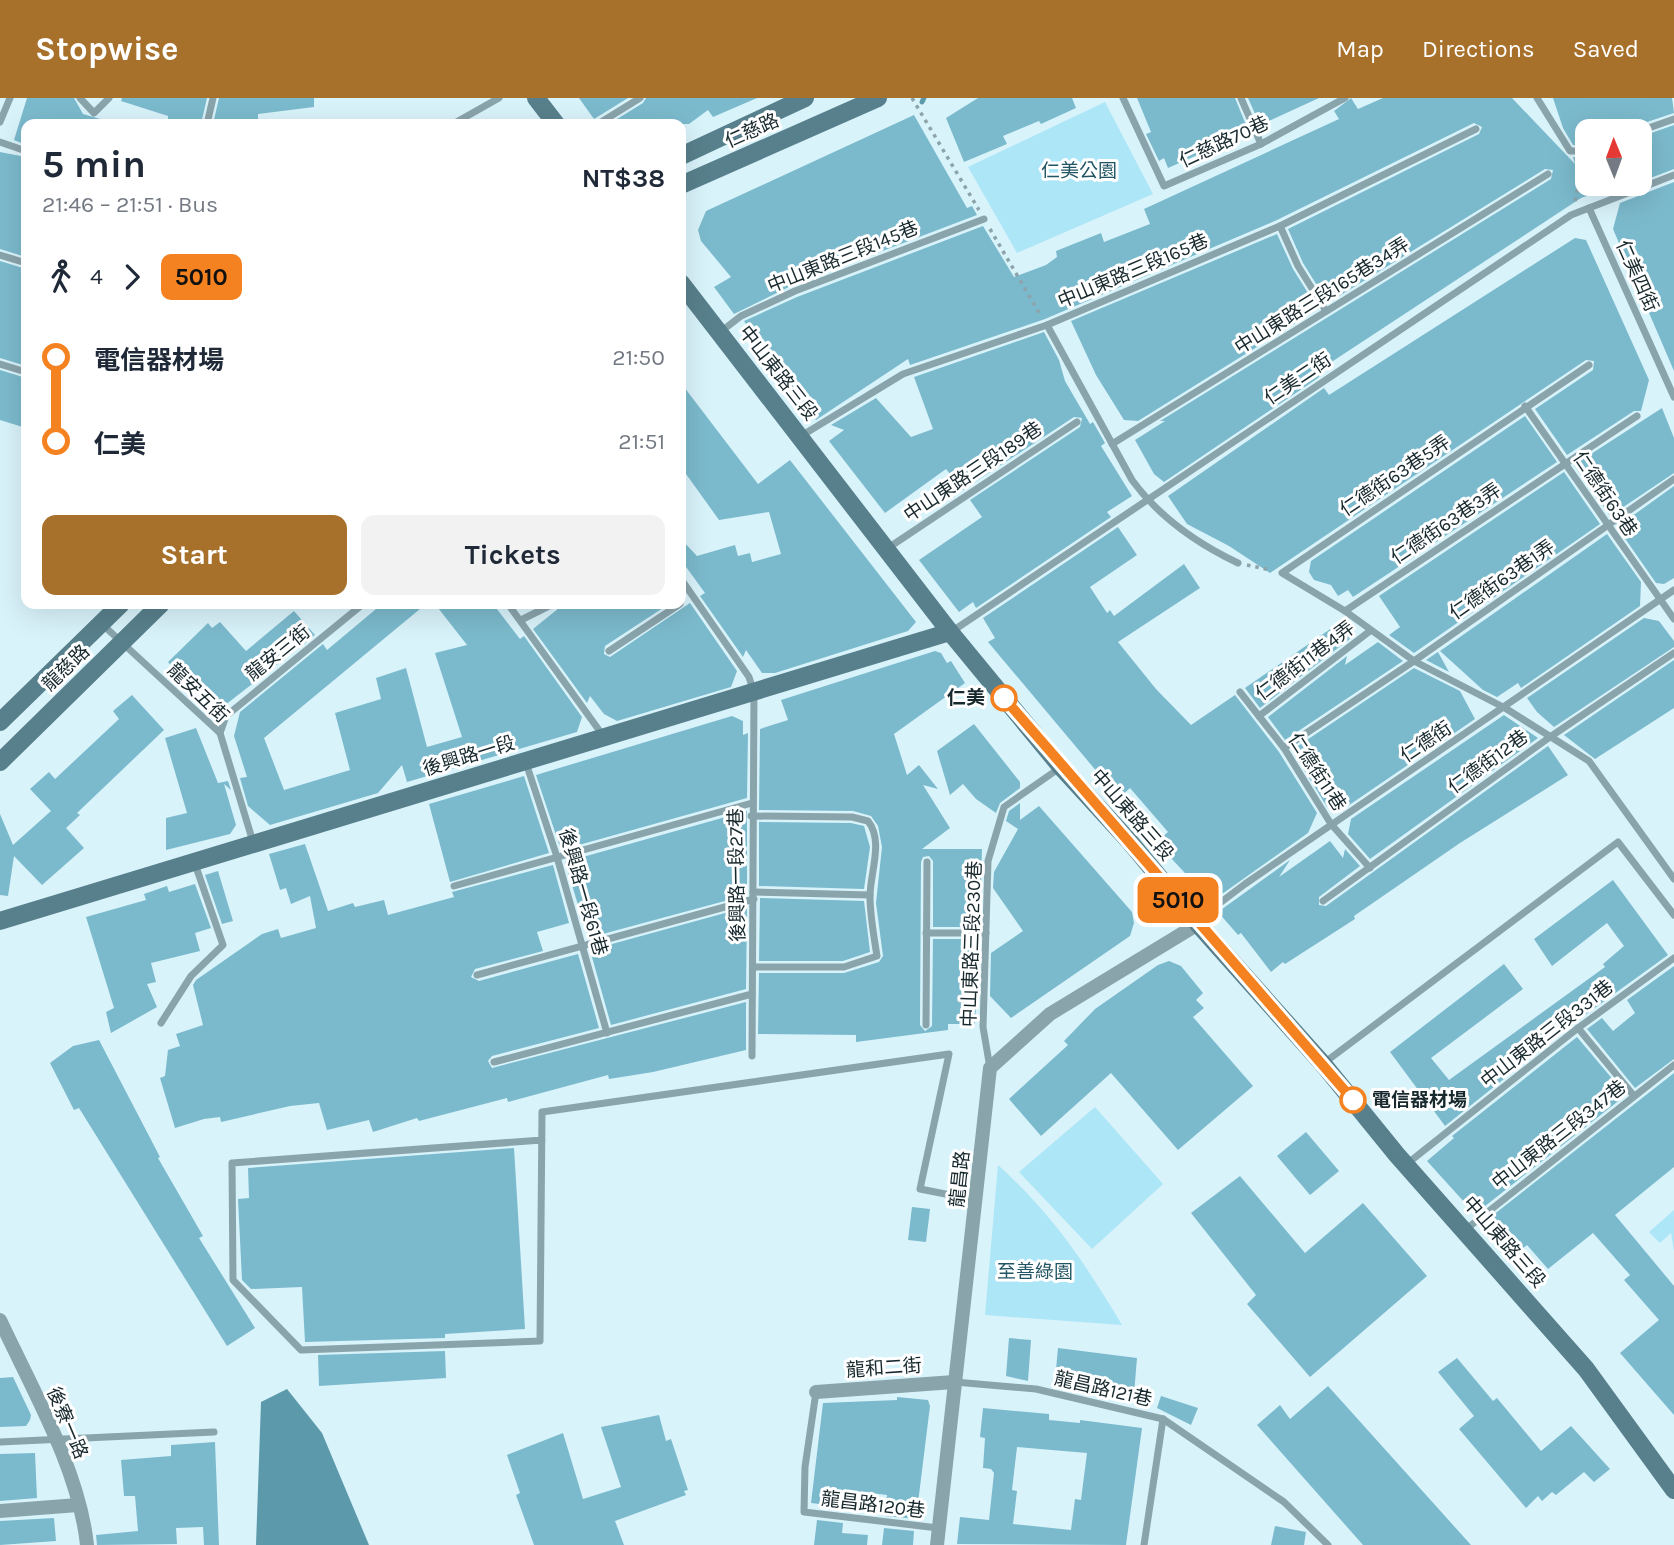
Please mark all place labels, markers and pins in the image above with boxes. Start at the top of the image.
marker: 仁美 [991,685,1017,711]
place label: 仁美 [947,687,985,709]
marker: 電信器材場 [1340,1087,1366,1113]
place label: 電信器材場 [1372,1089,1467,1111]

